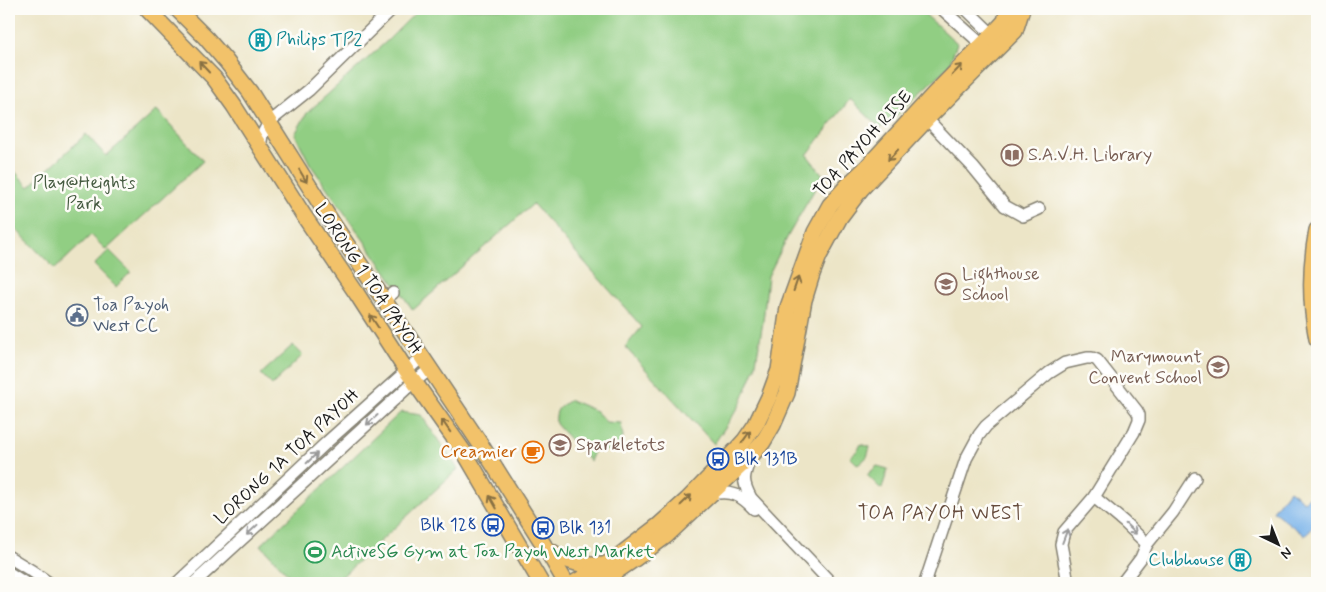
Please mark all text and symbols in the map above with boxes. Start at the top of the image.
building icon: Philips TP2 [248,28,272,52]
place label: Philips TP2 [276,28,363,52]
one-way arrow [198,61,210,74]
one-way arrow [951,64,963,76]
street label: TOA PAYOH RISE [808,85,918,203]
library icon: S.A.V.H. Library [1000,143,1024,167]
place label: S.A.V.H. Library [1028,143,1152,167]
one-way arrow [887,149,899,161]
one-way arrow [298,169,308,183]
park label: Play@Heights Park [33,171,135,216]
street label: LORONG 1 TOA PAYOH [308,199,428,360]
place label: Lighthouse School [962,262,1040,307]
school or university icon: Lighthouse School [934,272,958,296]
one-way arrow [791,277,801,293]
place label: Toa Payoh West CC [93,293,169,338]
public building icon: Toa Payoh West CC [65,303,89,327]
one-way arrow [369,314,380,328]
place label: Marymount Convent School [1088,345,1202,390]
school or university icon: Marymount Convent School [1206,355,1230,379]
street label: LORONG 1A TOA PAYOH [209,383,365,530]
one-way arrow [365,414,378,426]
one-way arrow [441,419,451,433]
one-way arrow [741,431,752,444]
school or university icon: Sparkletots [548,433,572,457]
place label: Sparkletots [576,433,665,457]
place label: Creamier [440,440,517,464]
cafe icon: Creamier [521,440,545,464]
bus stop icon: Blk 131B [706,447,730,471]
place label: Blk 131B [734,447,798,471]
one-way arrow [305,452,318,464]
one-way arrow [680,494,693,506]
one-way arrow [488,495,498,509]
district label: TOA PAYOH WEST [858,501,1024,526]
place label: Blk 128 [420,513,477,537]
bus stop icon: Blk 128 [481,513,505,537]
bus stop icon: Blk 131 [531,516,555,540]
place label: Blk 131 [559,516,611,540]
north arrow [1254,520,1304,570]
one-way arrow [1125,523,1137,535]
one-way arrow [246,524,258,536]
one-way arrow [1061,529,1070,544]
sports icon: ActiveSG Gym at Toa Payoh West Market [303,540,327,564]
place label: ActiveSG Gym at Toa Payoh West Market [331,540,655,564]
text: N [1277,543,1296,563]
place label: Clubhouse [1148,548,1224,572]
building icon: Clubhouse [1228,548,1252,572]

